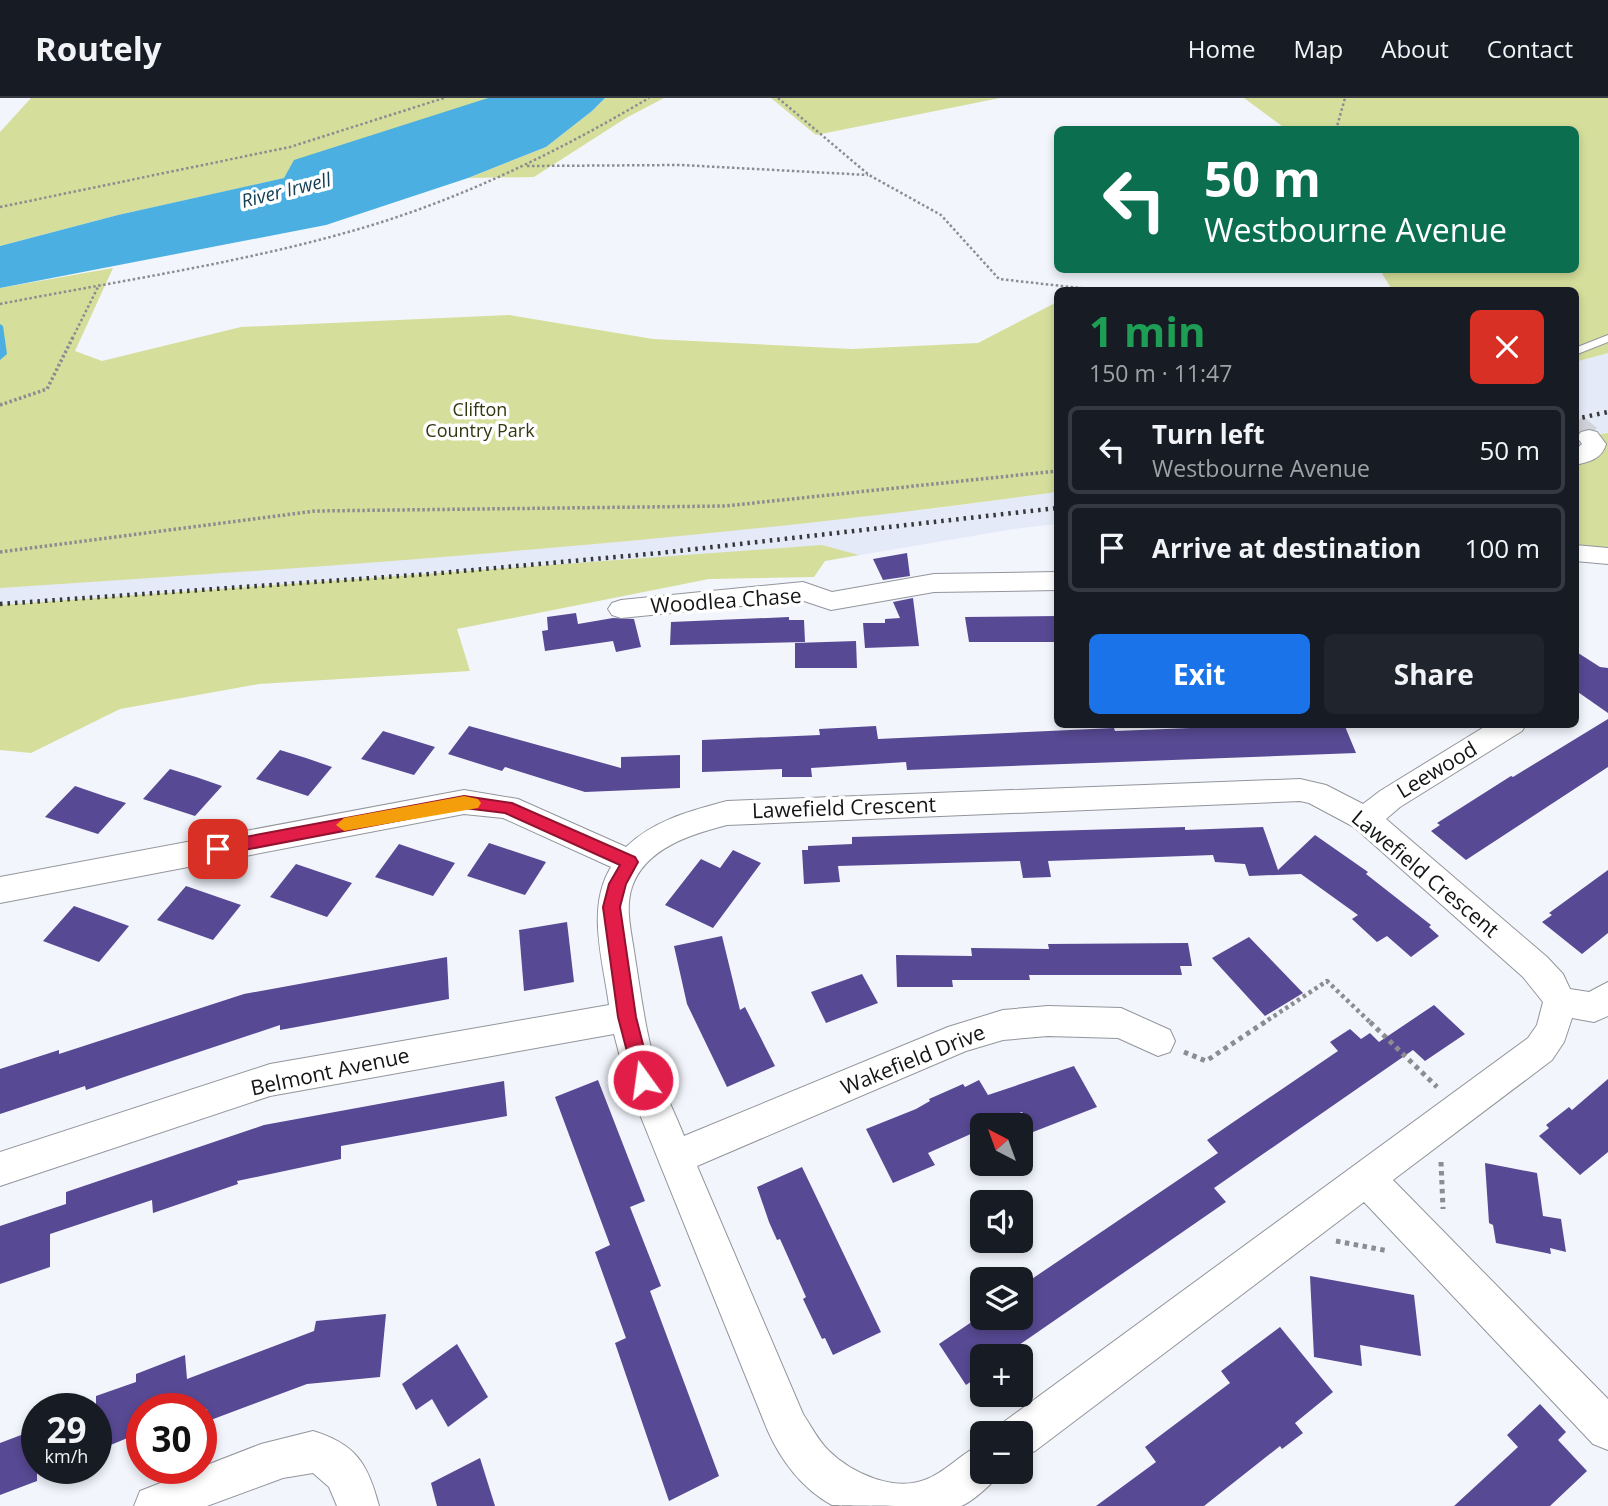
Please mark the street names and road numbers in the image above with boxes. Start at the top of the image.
street label: Woodlea Chase [649,581,802,619]
street label: Leewood [1391,734,1482,804]
street label: Lawefield Crescent [751,790,937,824]
street label: Lawefield Crescent [1346,803,1505,943]
street label: Wakefield Drive [836,1017,989,1101]
street label: Belmont Avenue [248,1041,412,1102]

